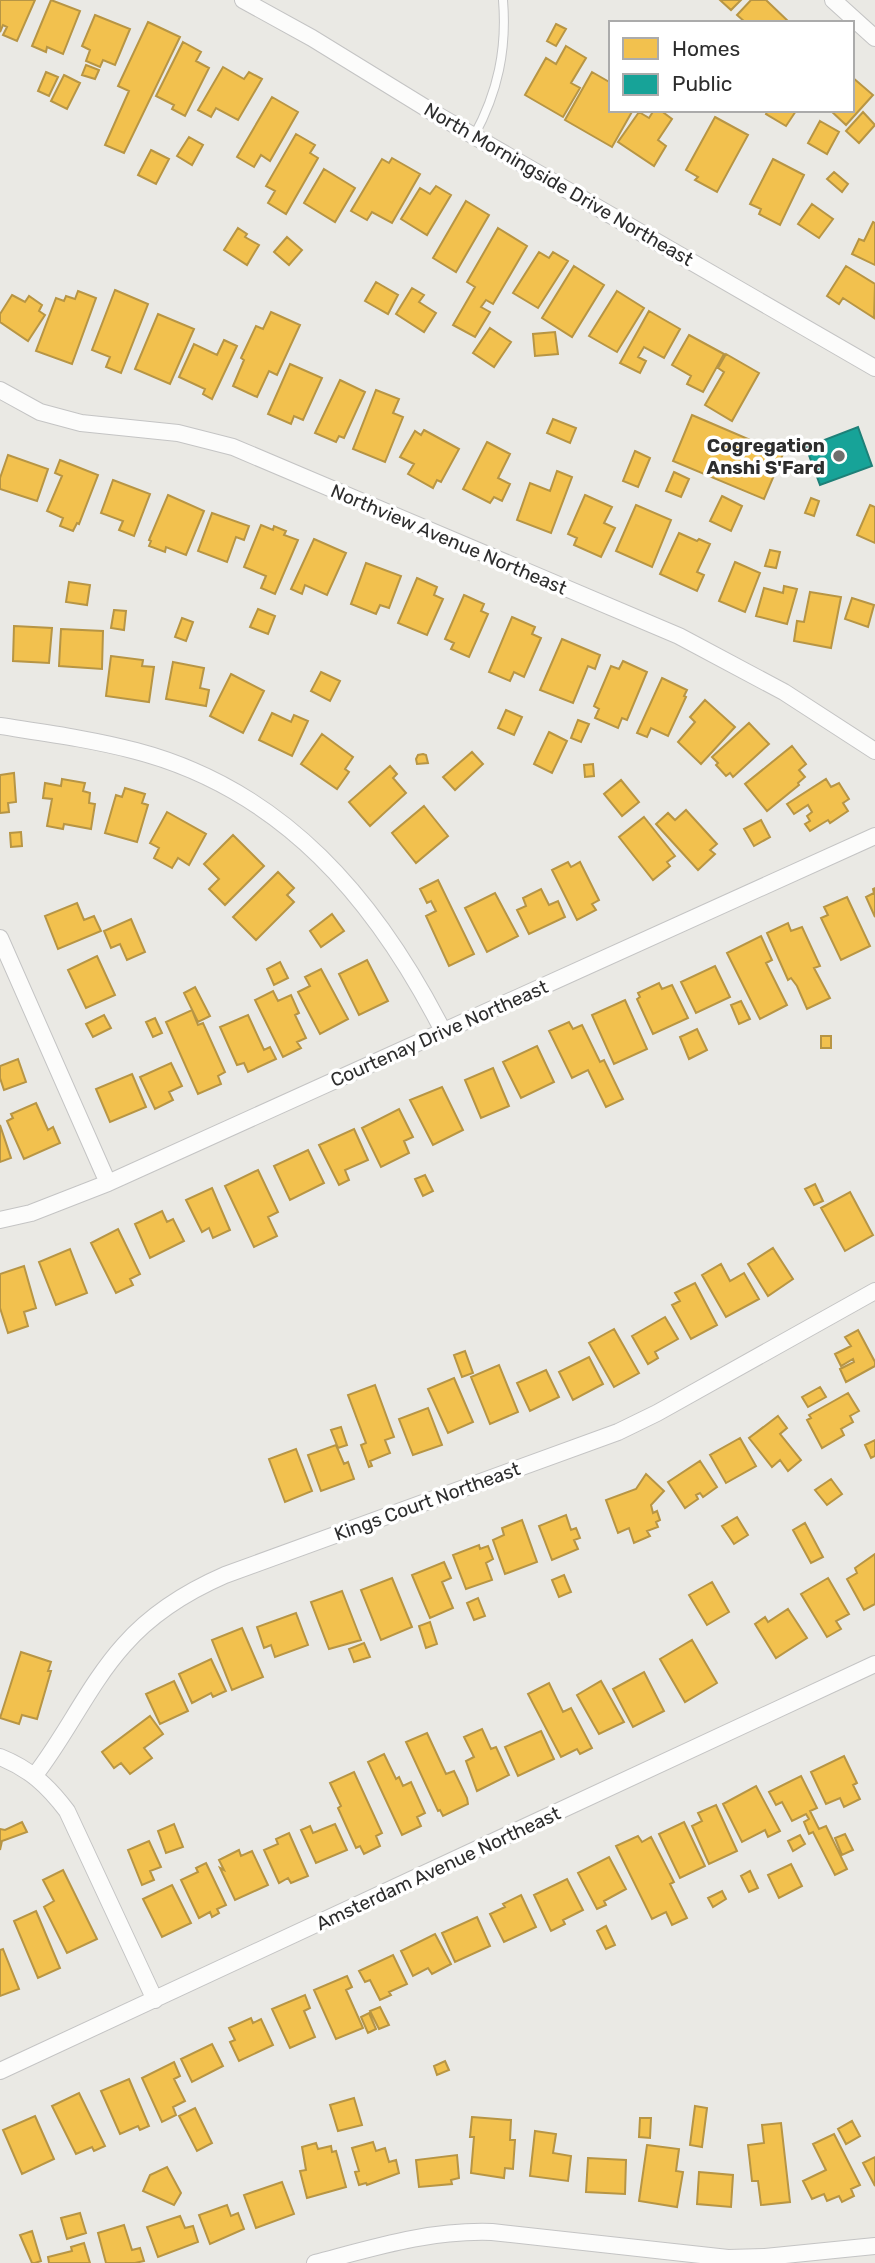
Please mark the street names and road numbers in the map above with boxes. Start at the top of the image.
street label: North Morningside Drive Northeast [420,98,698,271]
street label: Northview Avenue Northeast [327,479,571,600]
street label: Courtenay Drive Northeast [327,975,552,1092]
street label: Kings Court Northeast [331,1457,524,1546]
street label: Amsterdam Avenue Northeast [312,1801,565,1935]

